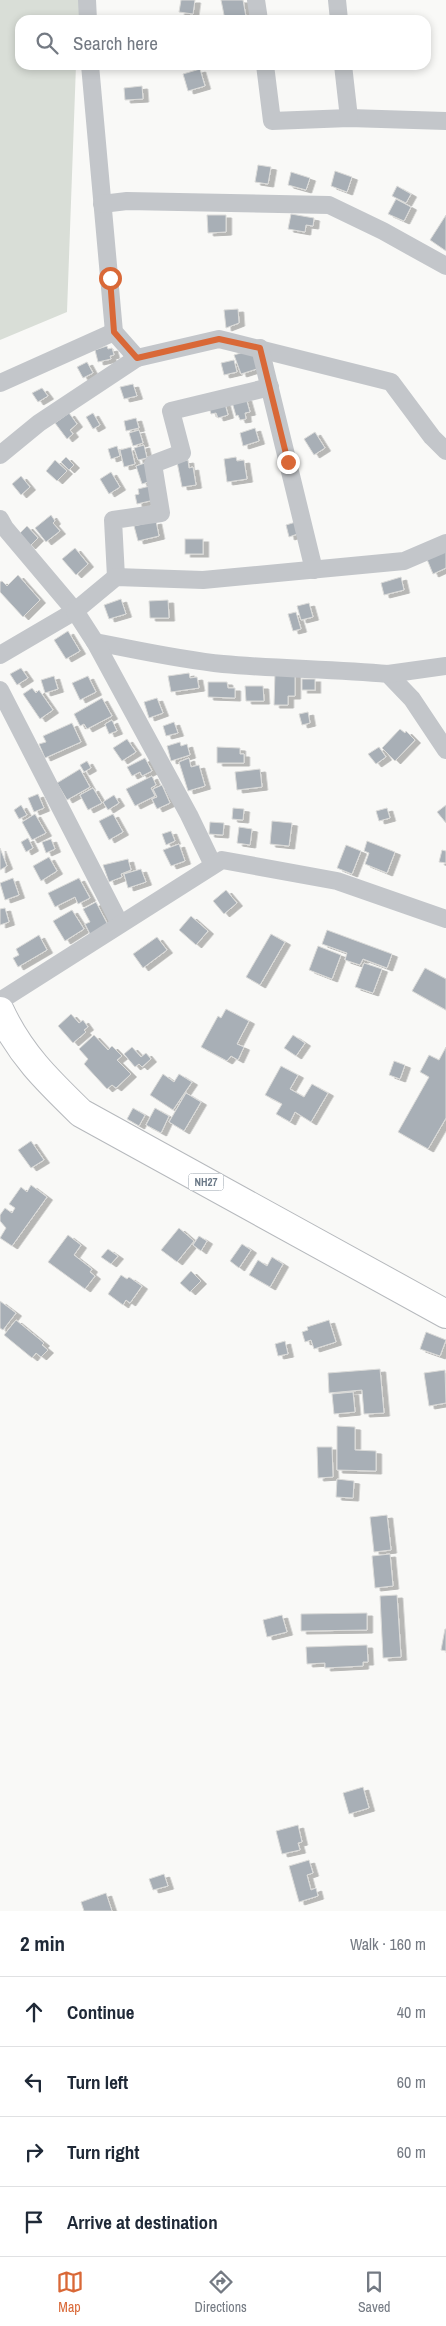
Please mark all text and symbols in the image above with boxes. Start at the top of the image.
search box [15,15,431,70]
icon: search [33,29,61,57]
text: Search here [73,30,158,56]
route start [99,267,122,290]
route end [277,451,300,474]
road number: NH27 [188,1174,224,1190]
text: 2 min [20,1929,65,1958]
text: Walk · 160 m [350,1933,426,1955]
icon: ahead [20,1998,48,2026]
text: Continue [67,1999,135,2025]
text: 40 m [397,2001,426,2023]
icon: left [20,2068,48,2096]
text: Turn left [67,2069,128,2095]
text: 60 m [397,2071,426,2093]
icon: right [20,2138,48,2166]
text: Turn right [67,2139,139,2165]
text: 60 m [397,2141,426,2163]
icon: arrive [20,2208,48,2236]
text: Arrive at destination [67,2209,218,2235]
tab: Map [56,2268,84,2316]
tab: Directions [195,2268,247,2316]
tab: Saved [358,2268,390,2316]

